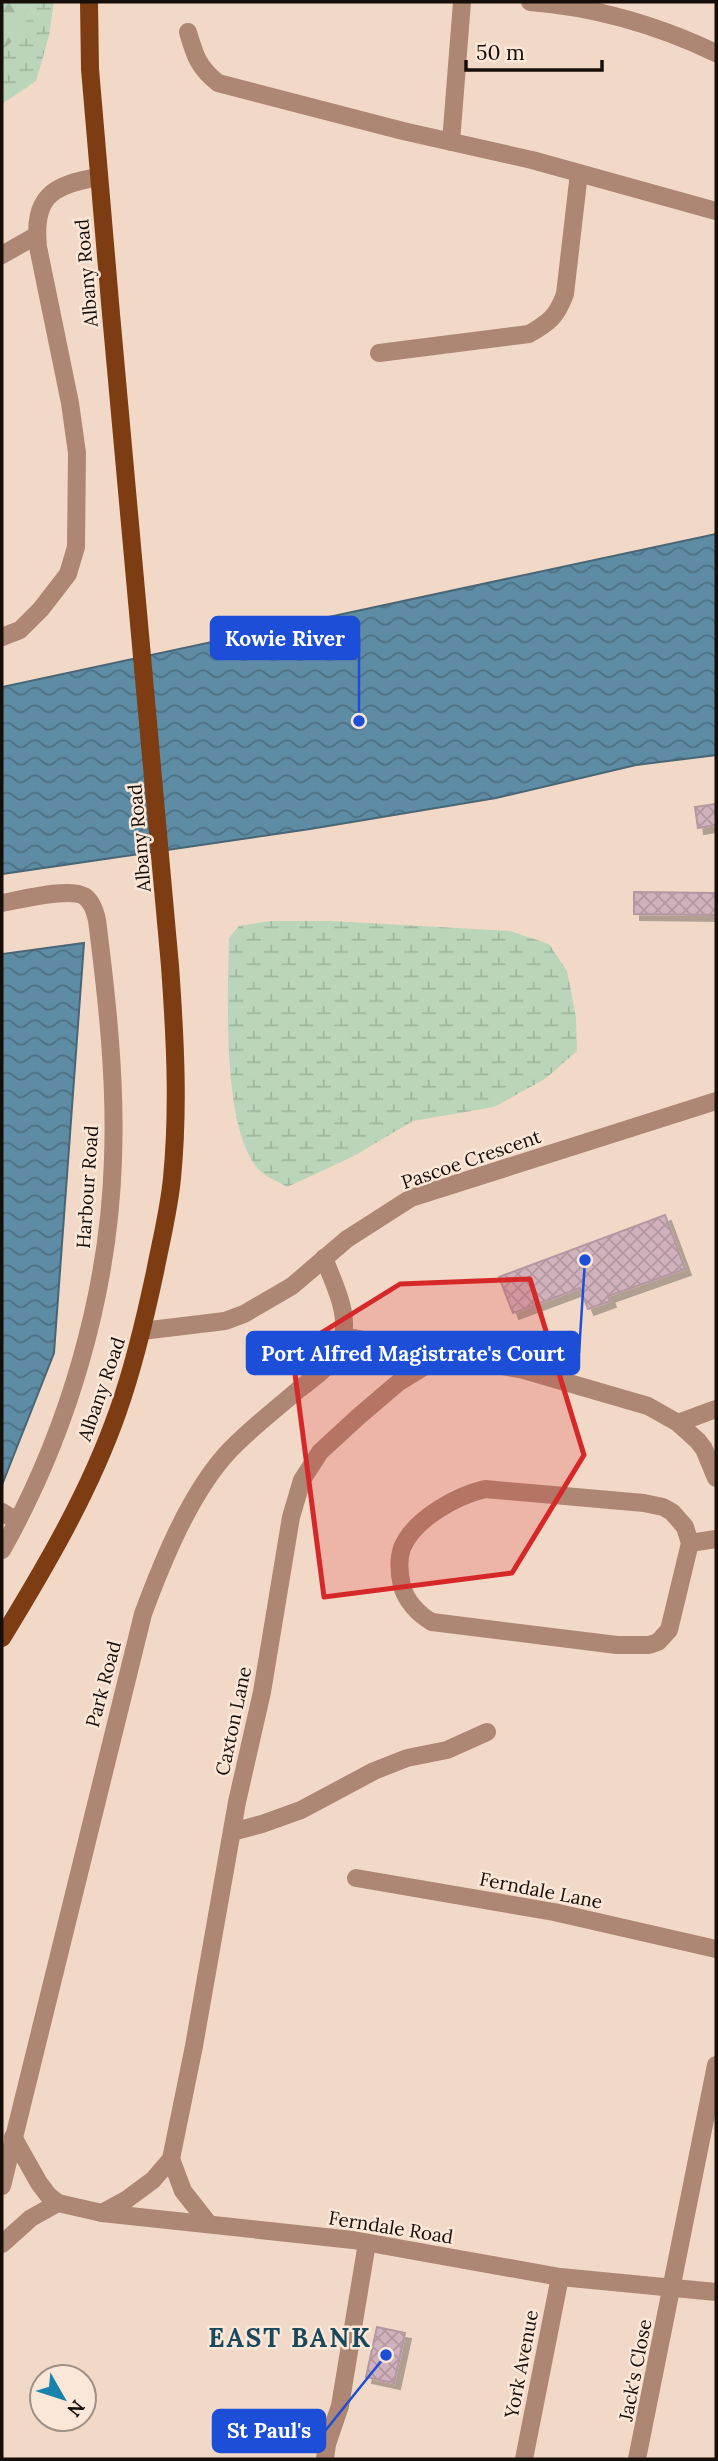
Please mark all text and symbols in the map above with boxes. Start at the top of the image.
scale bar [466,28,602,72]
text: 50 m [476,39,525,66]
street label: Albany Road [69,218,103,329]
callout: Kowie River [211,617,359,659]
text: Kowie River [225,625,345,652]
street label: Albany Road [122,783,156,894]
street label: Pascoe Crescent [398,1124,544,1194]
street label: Harbour Road [71,1125,103,1249]
callout: Port Alfred Magistrate's Court [247,1332,579,1374]
street label: Albany Road [72,1334,130,1445]
text: Port Alfred Magistrate's Court [261,1340,565,1367]
street label: Park Road [80,1638,126,1730]
street label: Caxton Lane [210,1664,256,1778]
street label: Ferndale Lane [477,1866,605,1914]
street label: Ferndale Road [327,2205,455,2249]
street label: York Avenue [499,2308,543,2421]
street label: Jack's Close [613,2317,657,2424]
district label: EAST BANK [208,2321,372,2354]
north arrow [28,2363,98,2433]
text: N [62,2395,90,2422]
callout: St Paul's [213,2410,325,2452]
text: St Paul's [227,2417,311,2444]

